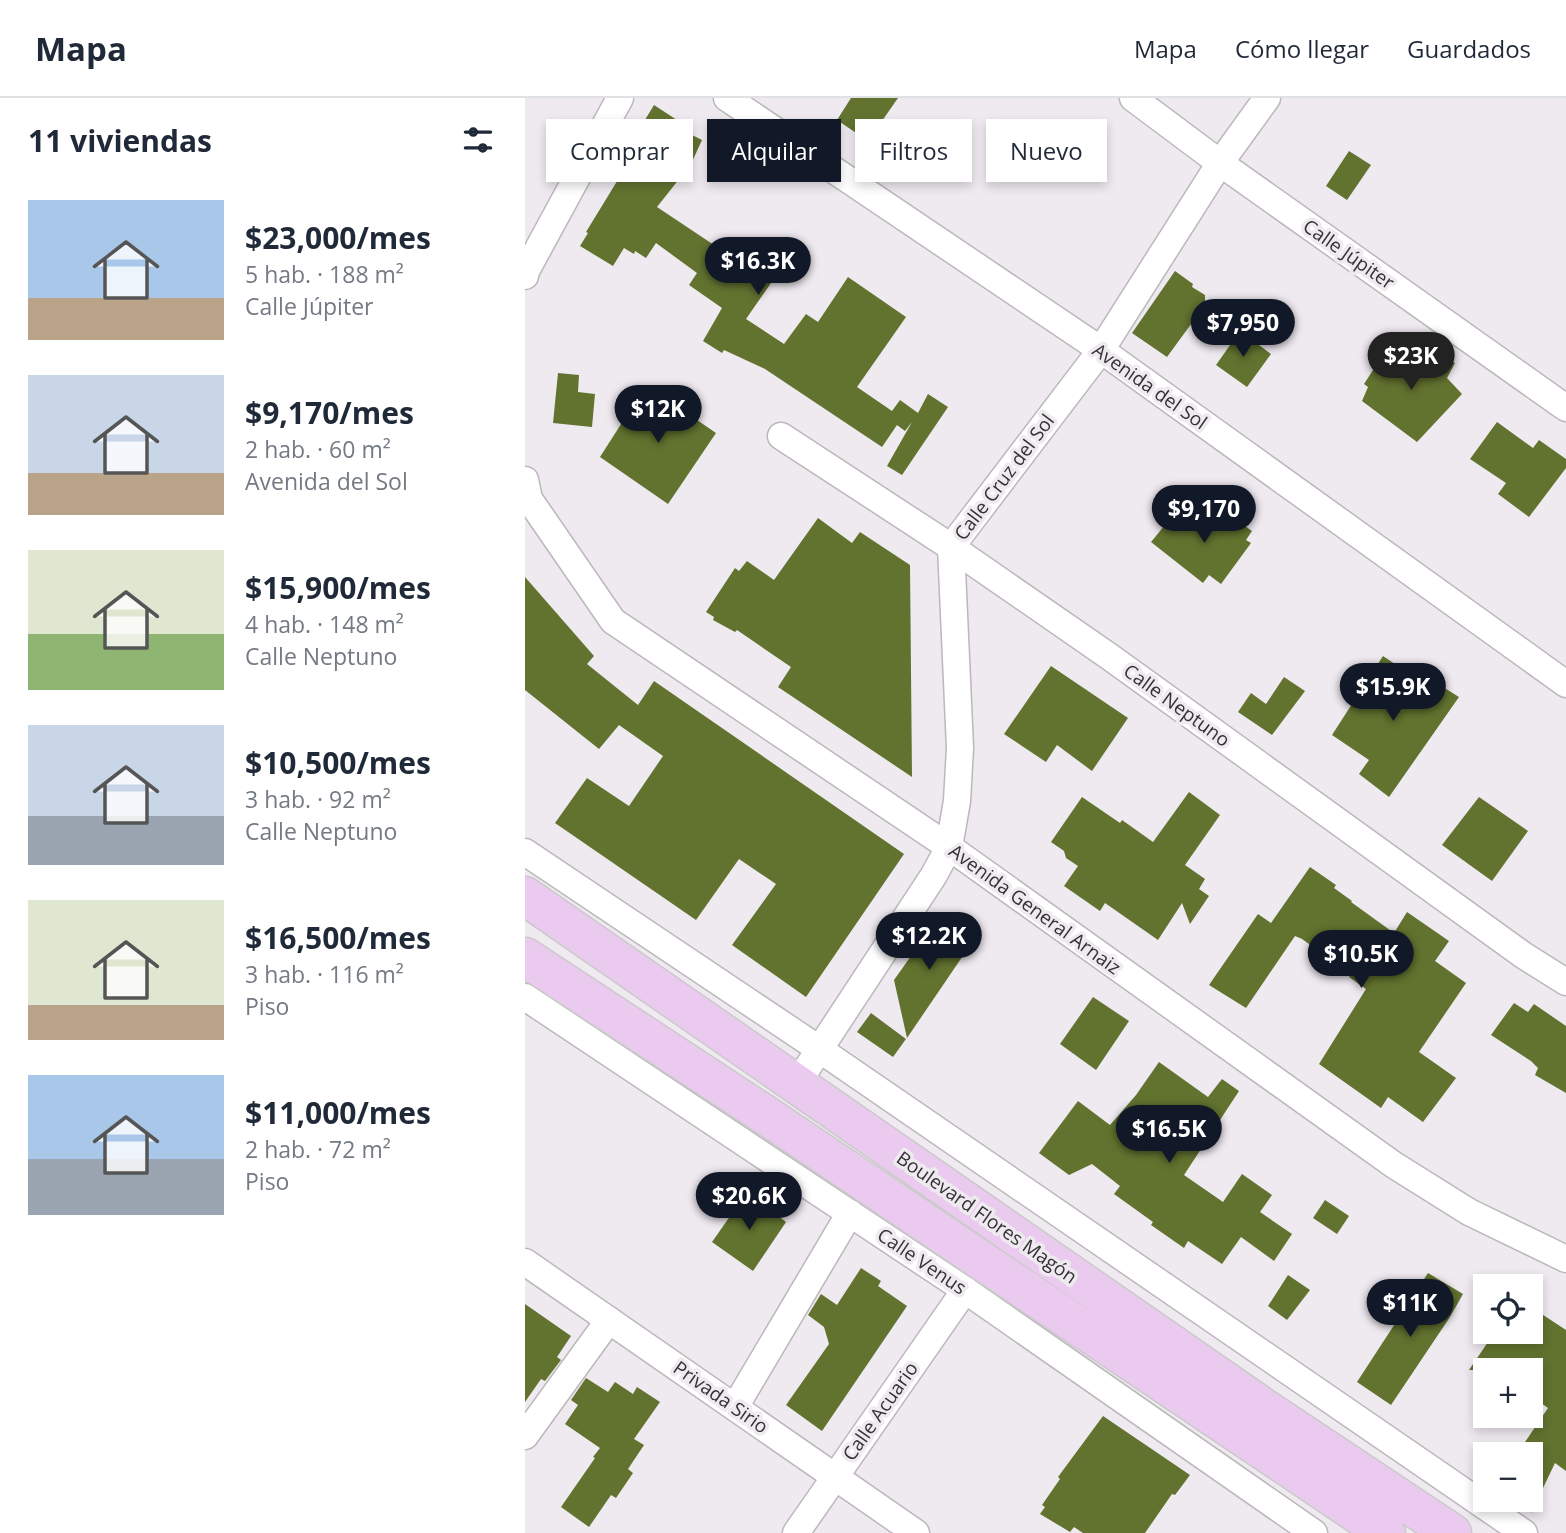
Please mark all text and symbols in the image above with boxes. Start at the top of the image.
text: Mapa [35,26,127,71]
text: Mapa [1134,32,1197,65]
text: Cómo llegar [1235,32,1369,65]
text: Guardados [1407,32,1531,65]
chip: Comprar [546,119,693,182]
chip: Alquilar [707,119,841,182]
chip: Filtros [855,119,972,182]
chip: Nuevo [986,119,1107,182]
text: 11 viviendas [28,120,212,161]
icon: filters [459,121,497,159]
street label: Calle Júpiter [1298,213,1400,295]
text: $23,000/mes [245,217,431,258]
icon: home [84,228,168,312]
pin: $16.3K [701,238,815,297]
text: $16.3K [721,244,795,276]
text: 5 hab. · 188 m² [245,258,404,290]
text: Calle Júpiter [245,290,373,322]
pin: $7,950 [1186,300,1300,359]
text: $7,950 [1207,306,1279,338]
pin: $23K [1370,332,1452,392]
street label: Avenida del Sol [1087,337,1213,435]
text: $23K [1384,339,1438,371]
pin: $12K [617,386,699,445]
text: $9,170/mes [245,392,414,433]
text: $12K [631,392,685,424]
icon: home [84,403,168,487]
street label: Calle Cruz del Sol [948,409,1060,545]
text: 2 hab. · 60 m² [245,433,391,465]
text: Avenida del Sol [245,465,408,497]
pin: $9,170 [1147,486,1261,545]
text: $9,170 [1168,492,1240,524]
text: $15,900/mes [245,567,431,608]
icon: home [84,578,168,662]
text: 4 hab. · 148 m² [245,608,404,640]
text: Calle Neptuno [245,640,397,672]
street label: Calle Neptuno [1118,657,1236,753]
pin: $15.9K [1336,664,1450,723]
text: $15.9K [1356,670,1430,702]
text: $10,500/mes [245,742,431,783]
icon: home [84,753,168,837]
text: 3 hab. · 92 m² [245,783,391,815]
text: Calle Neptuno [245,815,397,847]
street label: Avenida General Arnaiz [944,838,1126,980]
pin: $12.2K [872,912,986,972]
text: $16,500/mes [245,917,431,958]
text: $12.2K [892,919,966,951]
icon: home [84,928,168,1012]
pin: $10.5K [1304,930,1418,990]
text: $10.5K [1324,937,1398,969]
text: 3 hab. · 116 m² [245,958,404,990]
text: Piso [245,990,289,1022]
text: $11,000/mes [245,1092,431,1133]
icon: home [84,1103,168,1187]
pin: $16.5K [1112,1105,1226,1165]
text: $16.5K [1132,1112,1206,1144]
text: 2 hab. · 72 m² [245,1133,391,1165]
street label: Boulevard Flores Magón [892,1145,1082,1289]
text: Piso [245,1165,289,1197]
pin: $20.6K [692,1172,806,1232]
text: $20.6K [712,1179,786,1211]
street label: Calle Venus [872,1222,972,1300]
map controls [1473,1274,1543,1512]
button: locate [1473,1274,1543,1344]
pin: $11K [1369,1280,1451,1339]
text: $11K [1383,1286,1437,1318]
street label: Privada Sirio [668,1355,774,1439]
street label: Calle Acuario [836,1356,924,1466]
button: + [1473,1358,1543,1428]
button: − [1473,1442,1543,1512]

